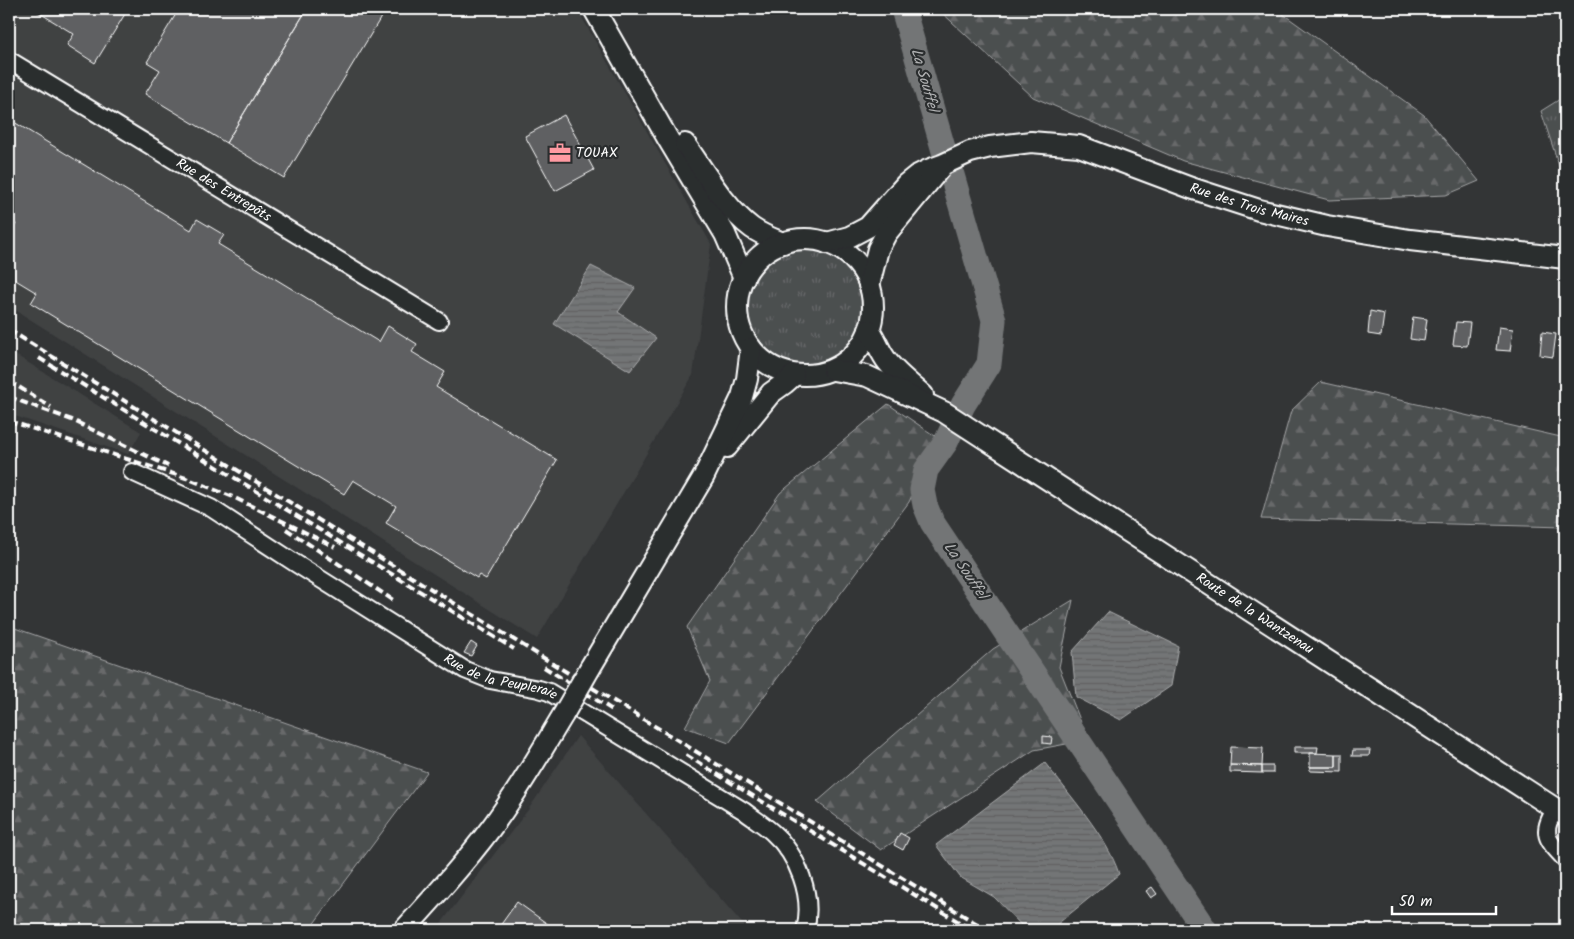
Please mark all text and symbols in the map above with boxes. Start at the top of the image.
water label: La Souffel [904,45,945,118]
office icon: TOUAX [547,140,573,166]
place label: TOUAX [576,142,618,164]
street label: Rue des Entrepôts [172,153,276,228]
street label: Rue des Trois Maires [1187,177,1311,232]
water label: La Souffel [937,537,995,607]
street label: Route de la Wantzenau [1191,567,1318,660]
street label: Rue de la Peupleraie [439,648,563,706]
scale bar [1392,884,1495,916]
text: 50 m [1399,890,1433,914]

